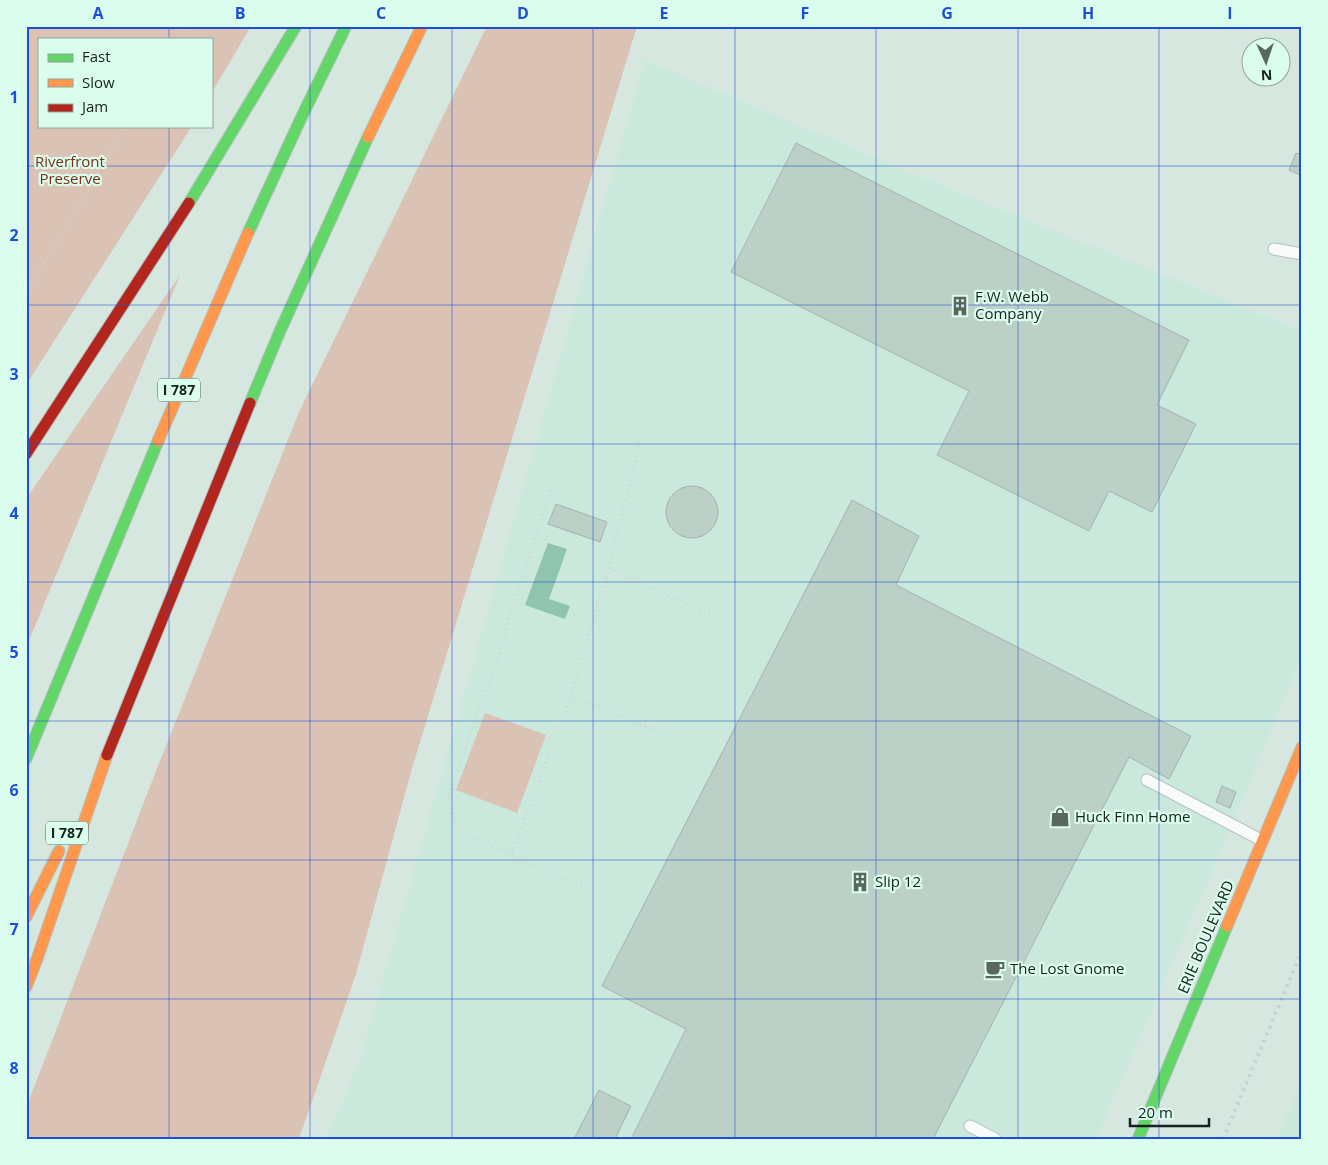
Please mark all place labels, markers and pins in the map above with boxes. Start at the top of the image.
place label: F.W. Webb Company [975,286,1049,323]
building icon: F.W. Webb Company [949,295,971,317]
shop icon: Huck Finn Home [1049,806,1071,828]
place label: Huck Finn Home [1075,806,1190,826]
building icon: Slip 12 [849,871,871,893]
place label: Slip 12 [875,871,921,891]
cafe icon: The Lost Gnome [984,958,1006,980]
place label: The Lost Gnome [1010,958,1124,978]

